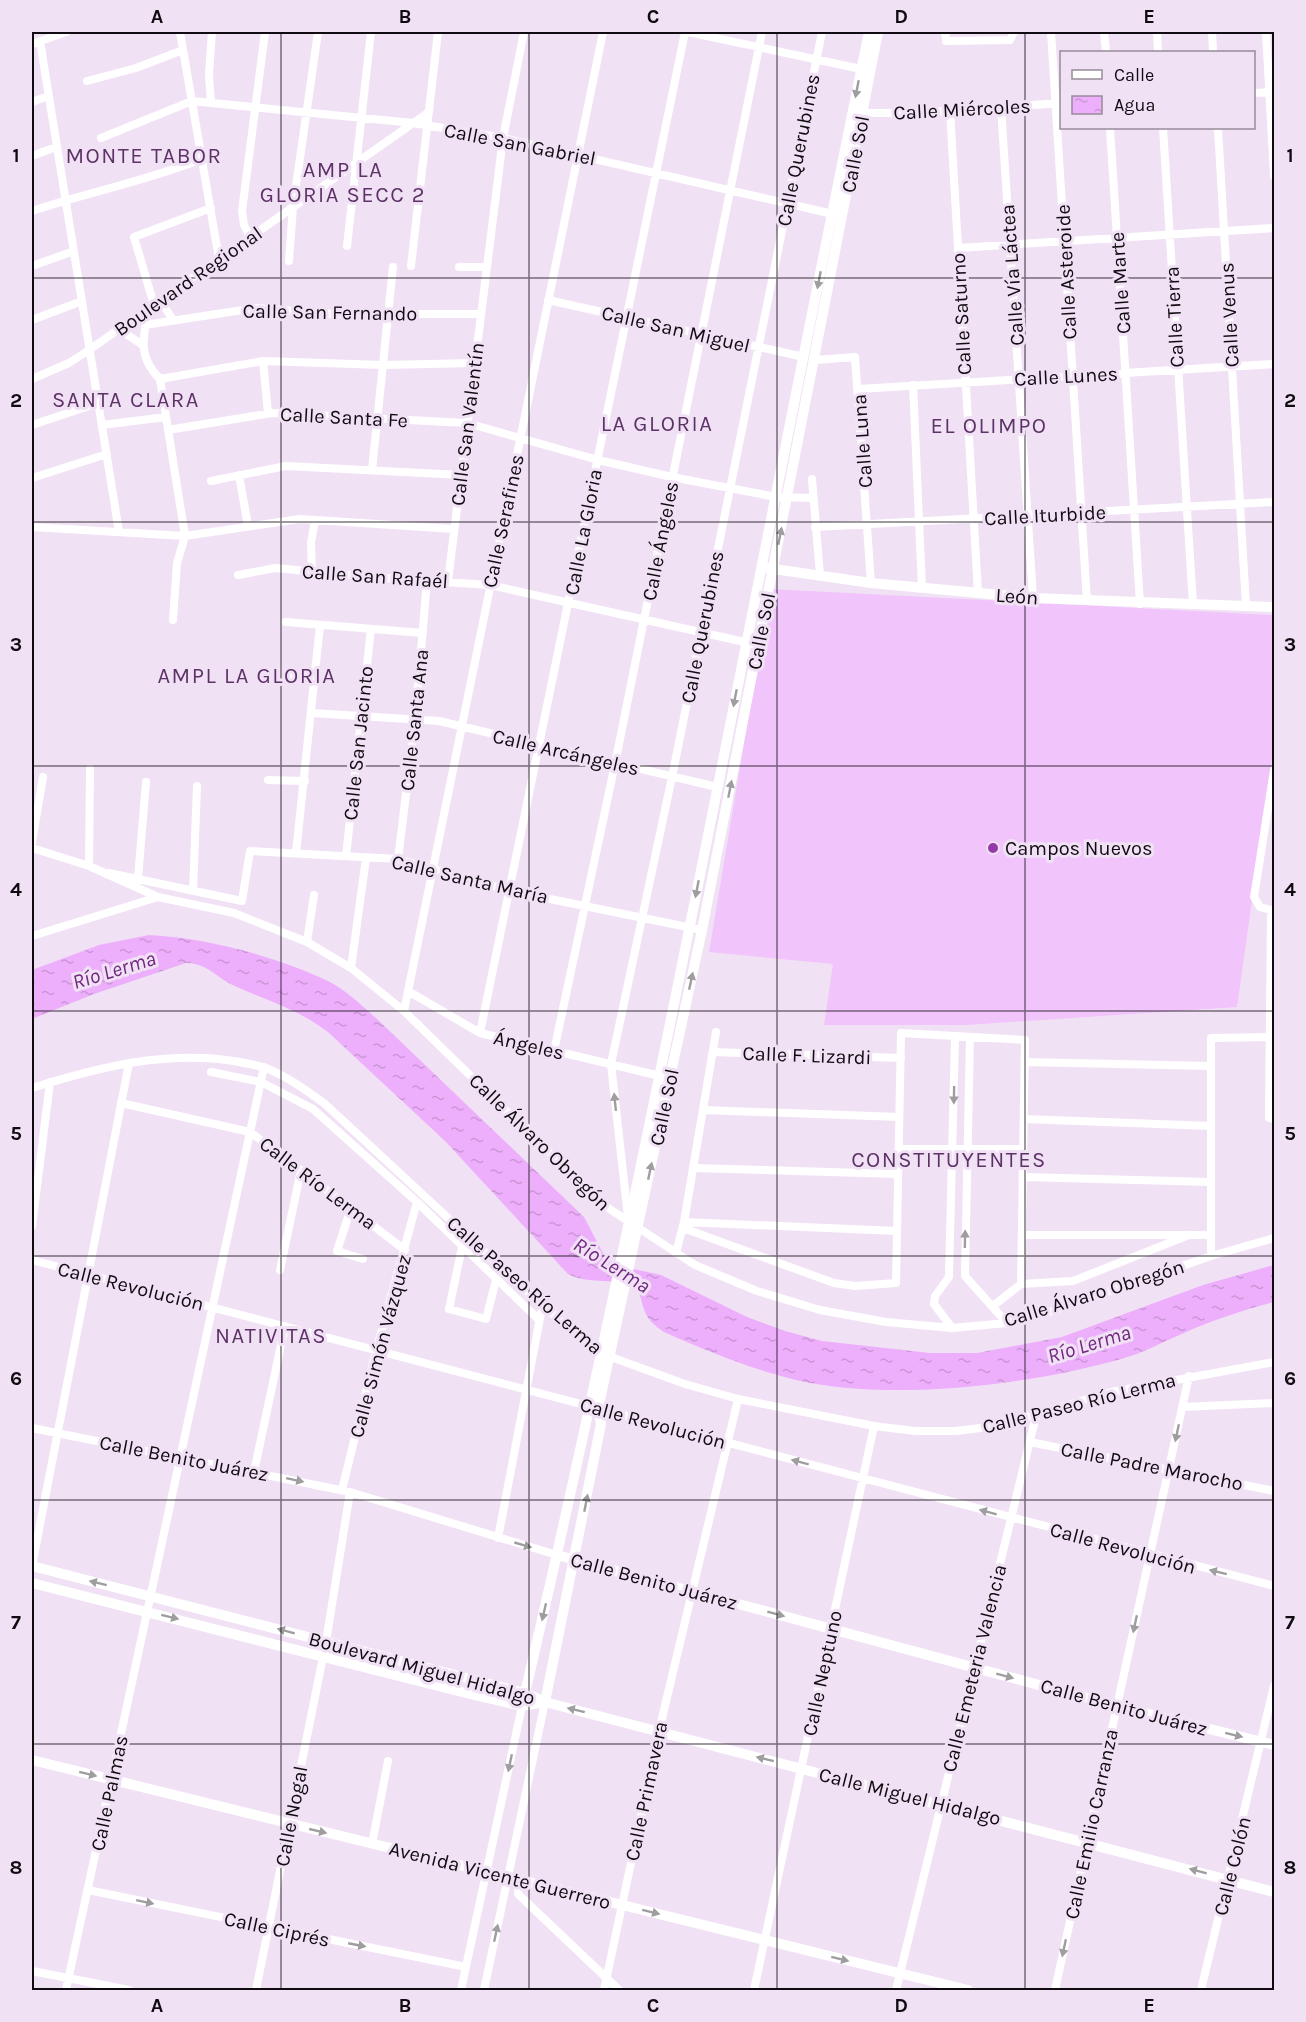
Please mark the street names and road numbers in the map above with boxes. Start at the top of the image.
street label: Calle Querubines [772,72,825,228]
street label: Calle Miércoles [893,94,1031,125]
street label: Calle Sol [837,114,874,195]
street label: Calle San Gabriel [442,118,598,170]
street label: Calle Vía Láctea [996,203,1029,347]
street label: Calle Asteroide [1051,204,1082,340]
street label: Boulevard Regional [110,222,267,341]
street label: Calle Marte [1105,231,1136,335]
street label: Calle Saturno [947,252,976,376]
street label: Calle Venus [1215,262,1244,368]
street label: Calle Tierra [1160,266,1189,368]
street label: Calle San Fernando [242,299,418,326]
street label: Calle San Miguel [599,301,752,358]
street label: Calle San Valentín [446,341,489,507]
street label: Calle Lunes [1014,362,1118,391]
street label: Calle Luna [848,393,877,489]
street label: Calle Santa Fe [279,403,409,432]
street label: Calle Serafines [478,452,529,590]
street label: Calle La Gloria [560,467,607,597]
street label: Calle Ángeles [637,479,683,603]
street label: Calle Iturbide [984,501,1106,530]
street label: Calle Querubines [676,549,729,705]
street label: Calle San Rafaél [301,560,449,593]
street label: León [995,584,1039,609]
street label: Calle Sol [743,591,780,672]
street label: Calle Santa Ana [396,648,433,792]
street label: Calle San Jacinto [339,665,378,821]
street label: Calle Arcángeles [490,724,641,781]
street label: Calle Santa María [389,850,550,909]
street label: Ángeles [491,1025,567,1065]
street label: Calle F. Lizardi [742,1042,872,1069]
street label: Calle Sol [645,1067,684,1148]
street label: Calle Álvaro Obregón [464,1068,616,1216]
street label: Calle Río Lerma [255,1132,381,1235]
street label: Calle Paseo Río Lerma [442,1212,607,1359]
street label: Calle Simón Vázquez [345,1252,416,1440]
street label: Calle Álvaro Obregón [1001,1254,1187,1332]
street label: Calle Revolución [55,1257,206,1316]
street label: Calle Paseo Río Lerma [980,1368,1178,1439]
street label: Calle Revolución [577,1393,728,1454]
street label: Calle Benito Juárez [97,1431,270,1486]
street label: Calle Padre Marocho [1059,1438,1245,1495]
street label: Calle Revolución [1047,1518,1198,1579]
street label: Calle Benito Juárez [568,1548,740,1615]
street label: Calle Emeteria Valencia [938,1562,1011,1774]
street label: Calle Neptuno [798,1608,847,1738]
street label: Boulevard Miguel Hidalgo [306,1627,537,1710]
street label: Calle Benito Juárez [1038,1674,1210,1741]
street label: Calle Primavera [620,1719,673,1863]
street label: Calle Emilio Carranza [1060,1727,1123,1921]
street label: Calle Palmas [86,1733,133,1853]
street label: Calle Miguel Hidalgo [817,1763,1003,1830]
street label: Calle Nogal [270,1764,313,1868]
street label: Calle Colón [1209,1814,1256,1918]
street label: Avenida Vicente Guerrero [387,1837,613,1914]
street label: Calle Ciprés [222,1907,332,1952]

